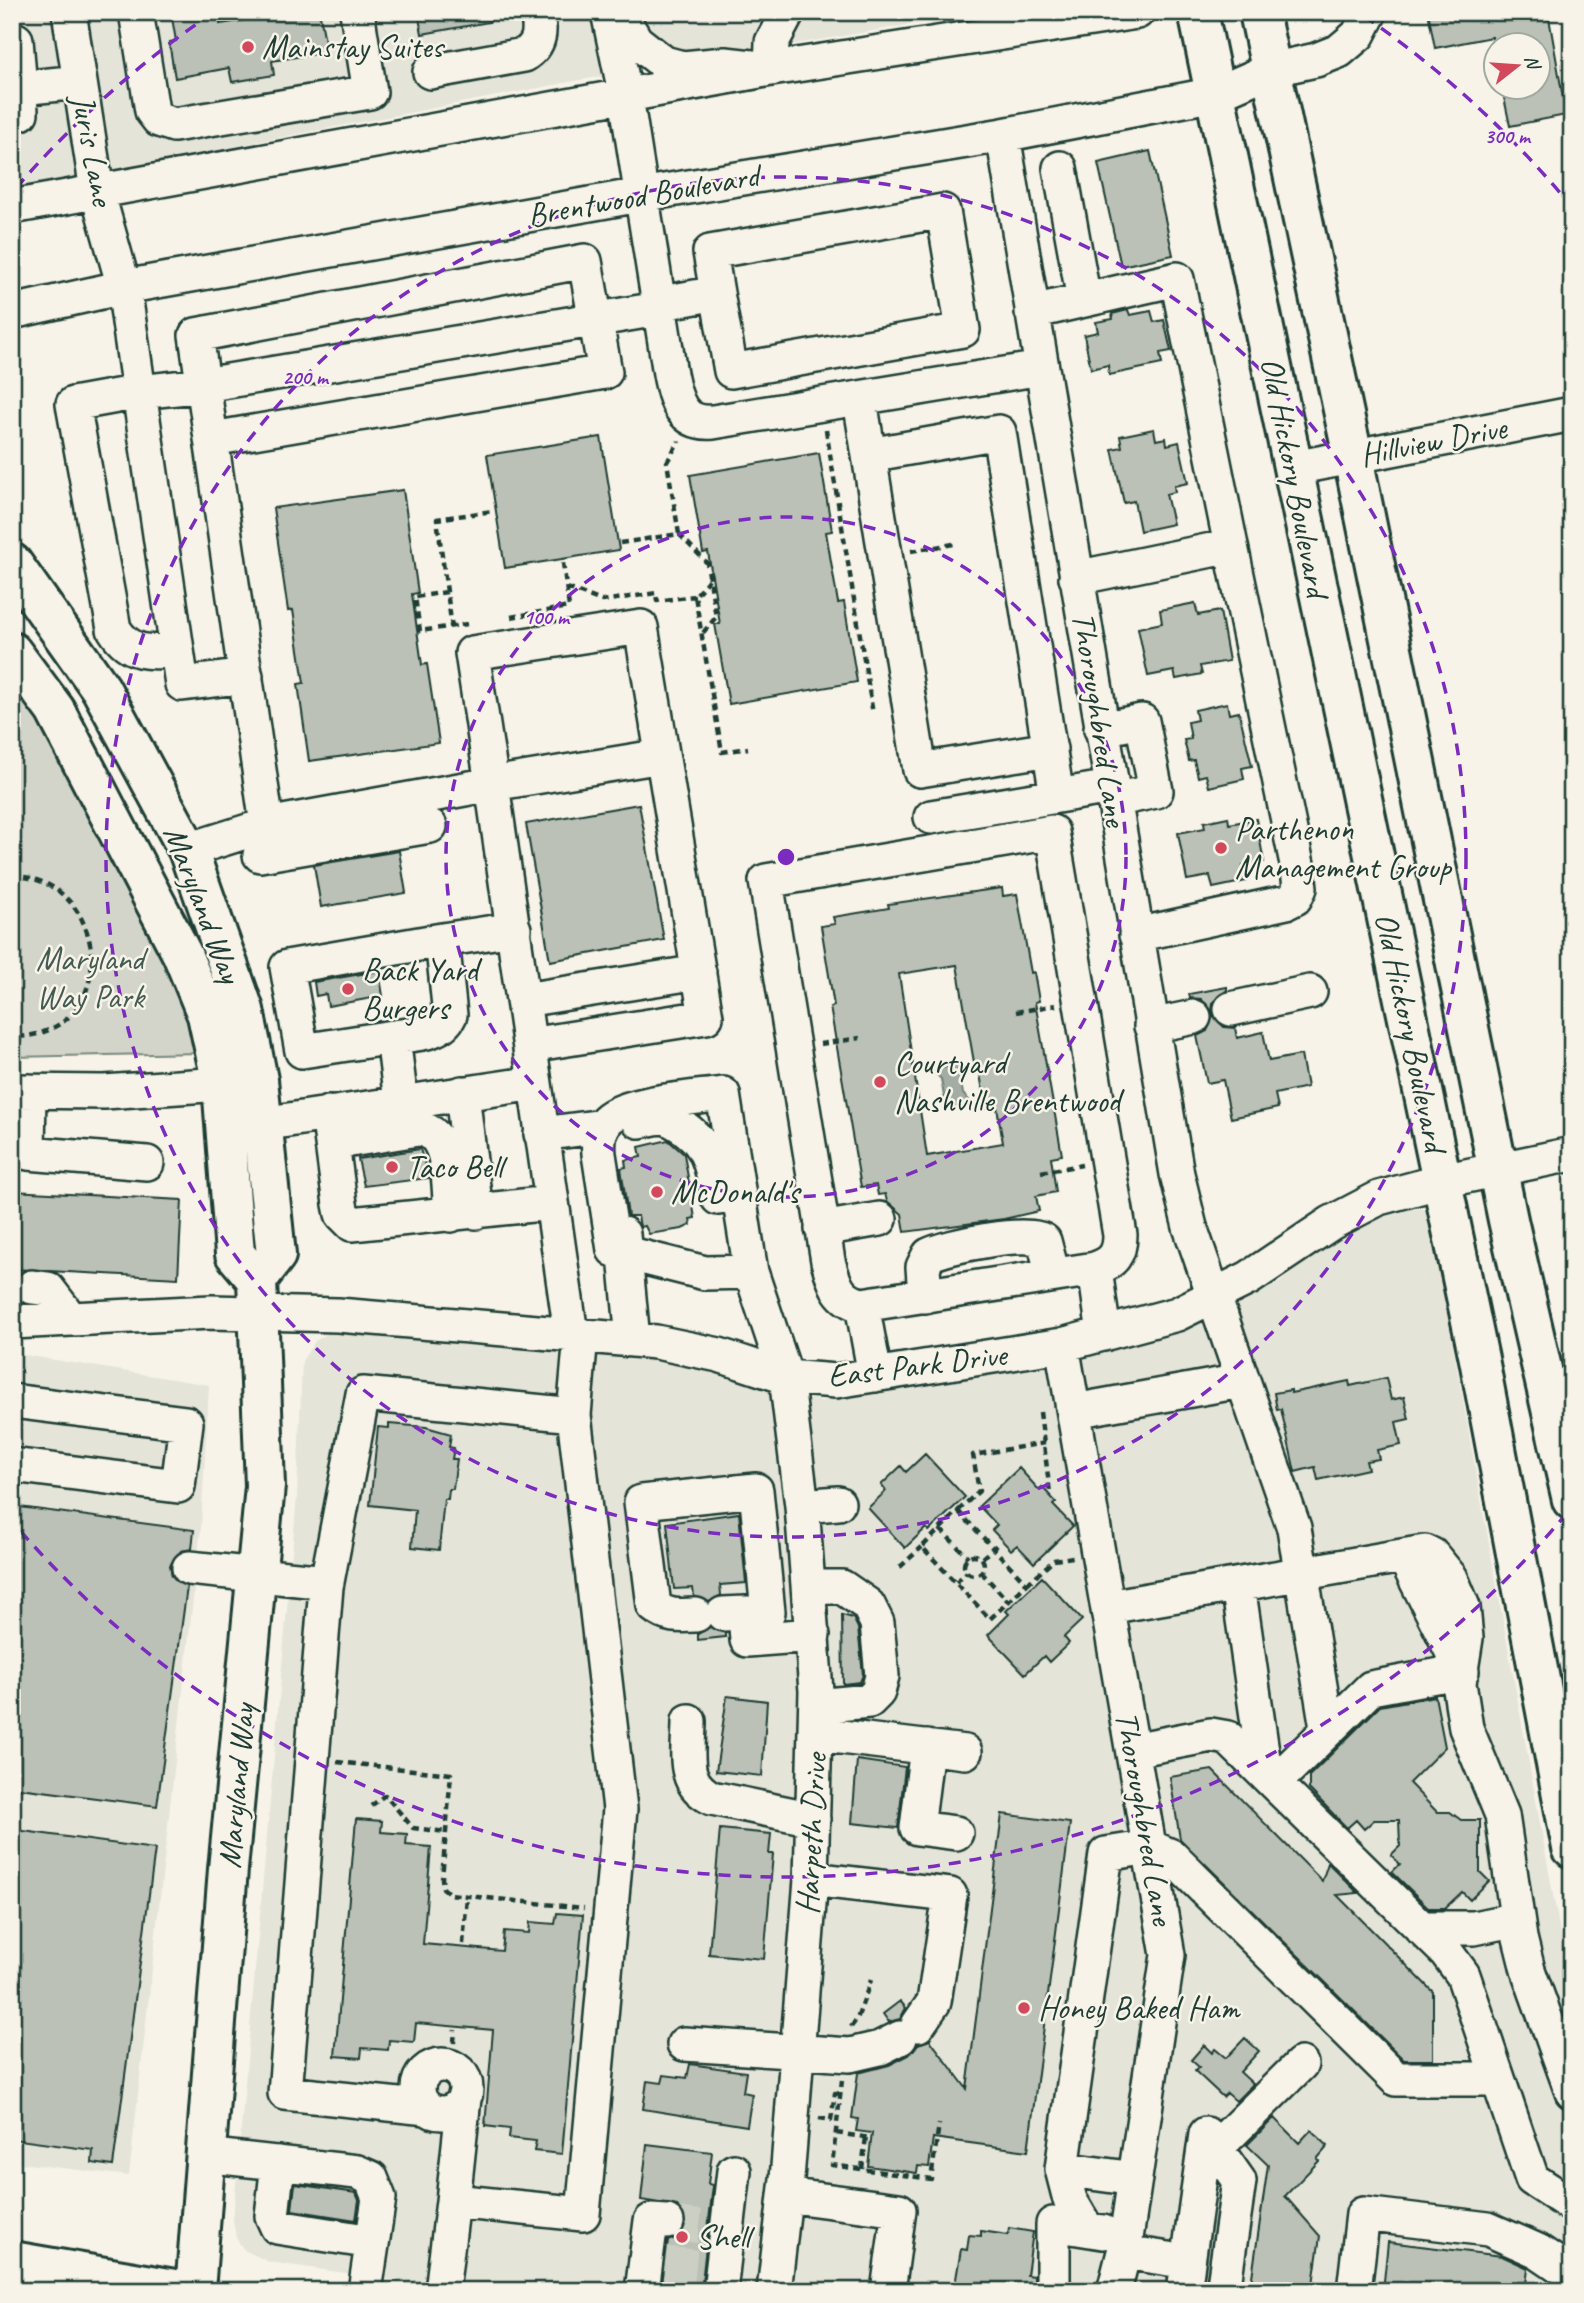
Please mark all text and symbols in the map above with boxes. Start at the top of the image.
place label: Mainstay Suites [262,26,446,68]
north arrow [1482,32,1552,102]
marker: Mainstay Suites [240,39,256,55]
text: N [1519,52,1546,74]
street label: Juris Lane [61,89,125,211]
text: 300 m [1484,123,1532,149]
street label: Brentwood Boulevard [524,153,767,236]
street label: Old Hickory Boulevard [1251,354,1340,605]
text: 200 m [282,364,330,390]
street label: Hillview Drive [1356,406,1512,476]
text: 100 m [523,604,571,630]
street label: Thoroughbred Lane [1062,609,1138,831]
place label: Parthenon Management Group [1235,808,1452,888]
street label: Maryland Way [154,820,253,991]
marker: Parthenon Management Group [1213,840,1229,856]
centre of rings [774,845,798,869]
street label: Old Hickory Boulevard [1365,909,1458,1160]
park label: Maryland Way Park [36,938,149,1018]
place label: Back Yard Burgers [362,949,483,1029]
marker: Back Yard Burgers [340,981,356,997]
place label: Courtyard Nashville Brentwood [894,1042,1125,1122]
marker: Courtyard Nashville Brentwood [872,1074,888,1090]
place label: Taco Bell [406,1146,508,1188]
marker: Taco Bell [384,1159,400,1175]
place label: McDonald's [671,1171,802,1213]
marker: McDonald's [649,1184,665,1200]
street label: East Park Drive [825,1333,1011,1397]
street label: Maryland Way [208,1700,264,1870]
street label: Thoroughbred Lane [1106,1708,1185,1930]
street label: Harpeth Drive [786,1750,836,1916]
place label: Honey Baked Ham [1038,1987,1241,2029]
marker: Honey Baked Ham [1016,2000,1032,2016]
place label: Shell [696,2216,755,2258]
marker: Shell [674,2229,690,2245]

